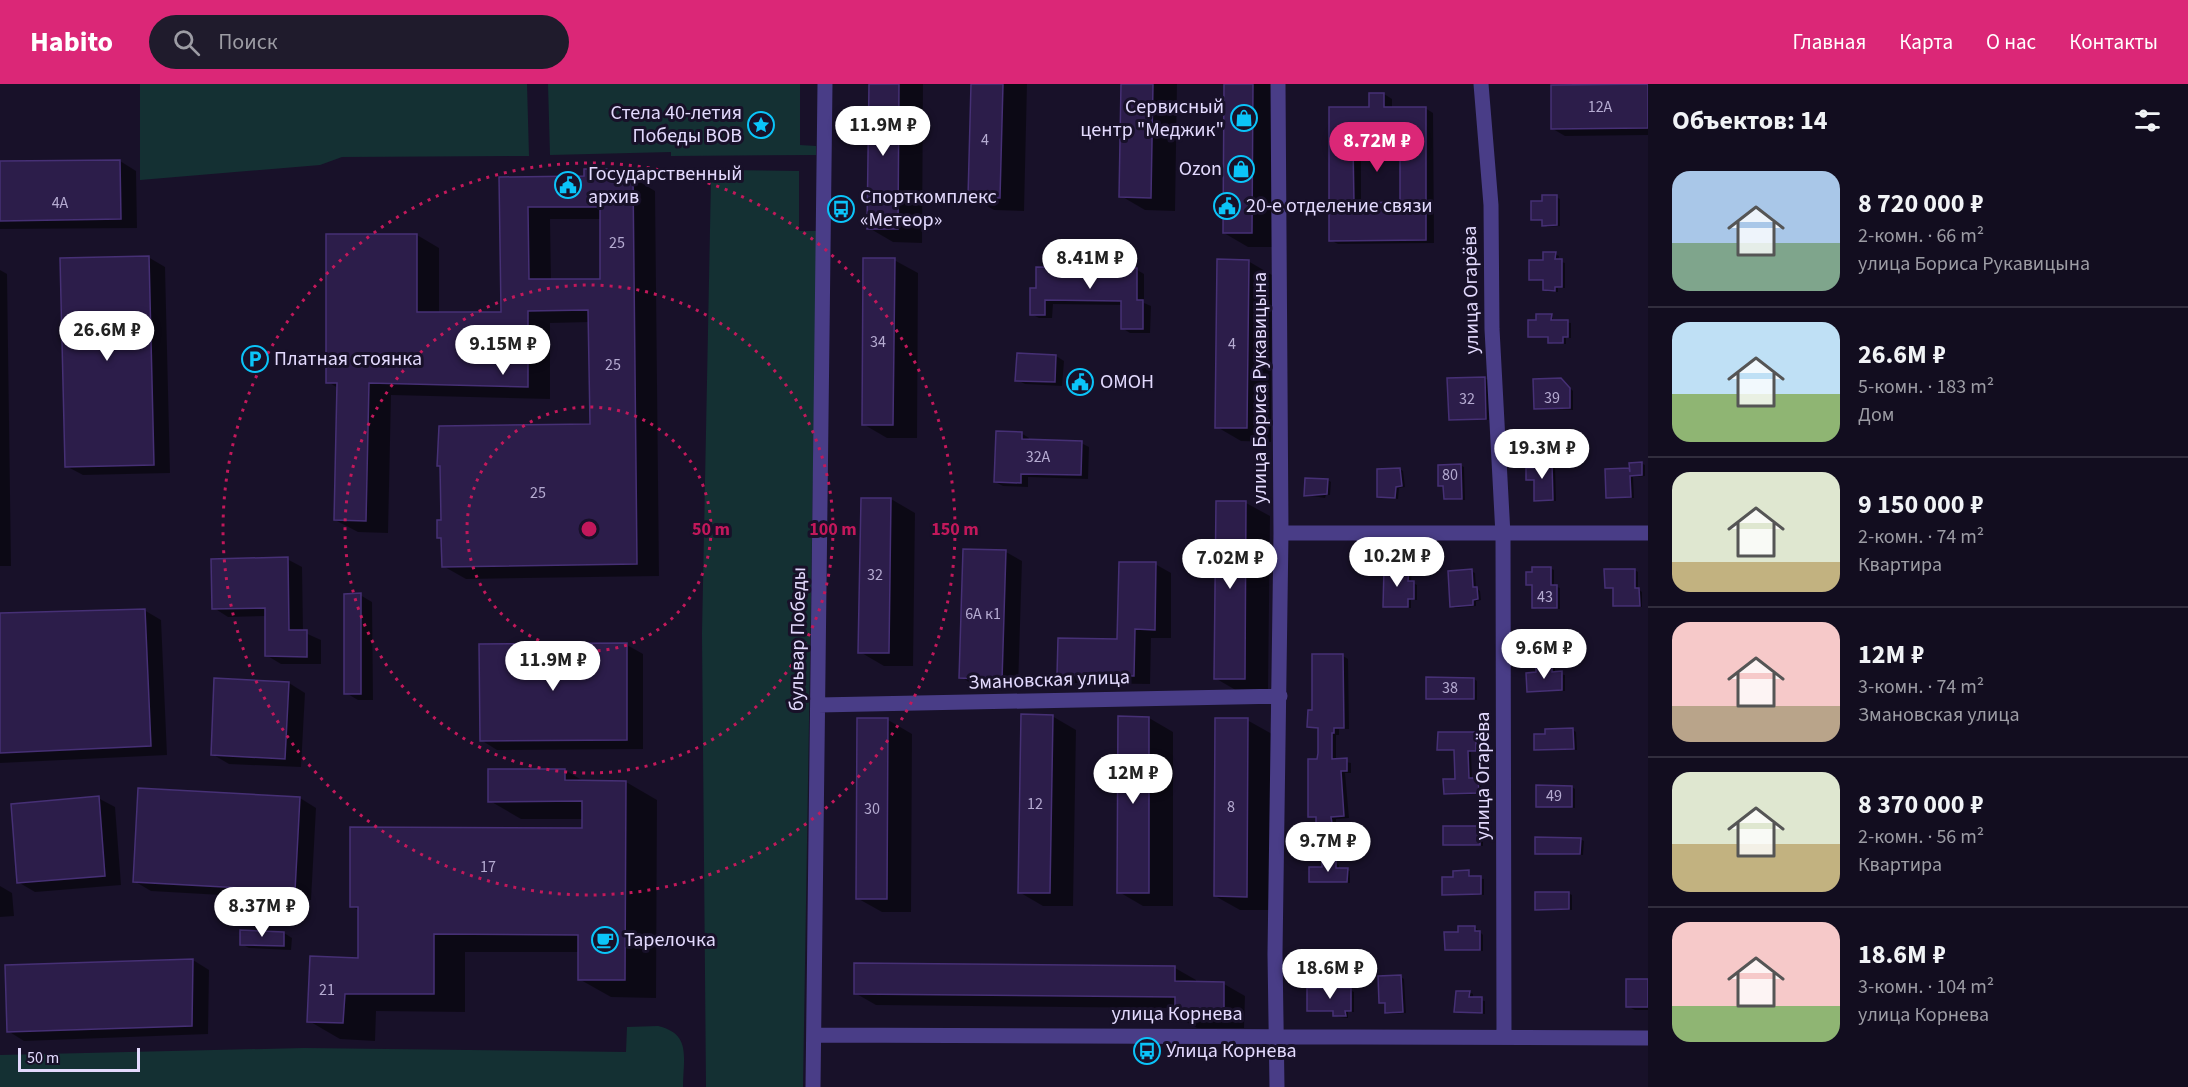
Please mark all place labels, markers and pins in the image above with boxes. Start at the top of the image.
place label: Сервисный центр "Меджик" [1080,93,1224,144]
place label: Стела 40-летия Победы ВОВ [611,99,742,150]
shop icon: Сервисный центр "Меджик" [1229,103,1259,133]
pin: 11.9M ₽ [828,106,938,157]
place icon: Стела 40-летия Победы ВОВ [746,110,776,140]
pin: 8.72M ₽ [1322,122,1432,173]
shop icon: Ozon [1226,154,1256,184]
place label: Ozon [1179,155,1222,183]
place label: Государственный архив [588,160,743,211]
public building icon: Государственный архив [553,170,583,200]
place label: Спорткомплекс «Метеор» [860,183,997,234]
public building icon: 20-е отделение связи [1212,191,1242,221]
place label: 20-е отделение связи [1246,192,1433,220]
bus stop icon: Спорткомплекс «Метеор» [826,194,856,224]
pin: 8.41M ₽ [1035,239,1145,290]
pin: 26.6M ₽ [52,311,162,362]
pin: 9.15M ₽ [448,325,558,376]
parking icon: Платная стоянка [240,344,270,374]
place label: Платная стоянка [274,345,422,373]
public building icon: ОМОН [1065,367,1095,397]
place label: ОМОН [1100,368,1154,396]
pin: 19.3M ₽ [1487,429,1597,480]
centre of rings [579,519,599,539]
pin: 10.2M ₽ [1342,537,1452,588]
pin: 7.02M ₽ [1175,539,1285,590]
pin: 9.6M ₽ [1495,629,1593,680]
pin: 11.9M ₽ [498,641,608,692]
pin: 12M ₽ [1091,754,1175,805]
pin: 9.7M ₽ [1279,822,1377,873]
pin: 8.37M ₽ [207,887,317,938]
cafe icon: Тарелочка [590,925,620,955]
place label: Тарелочка [624,926,716,954]
pin: 18.6M ₽ [1275,949,1385,1000]
bus stop icon: Улица Корнева [1132,1036,1162,1066]
place label: Улица Корнева [1166,1037,1297,1065]

